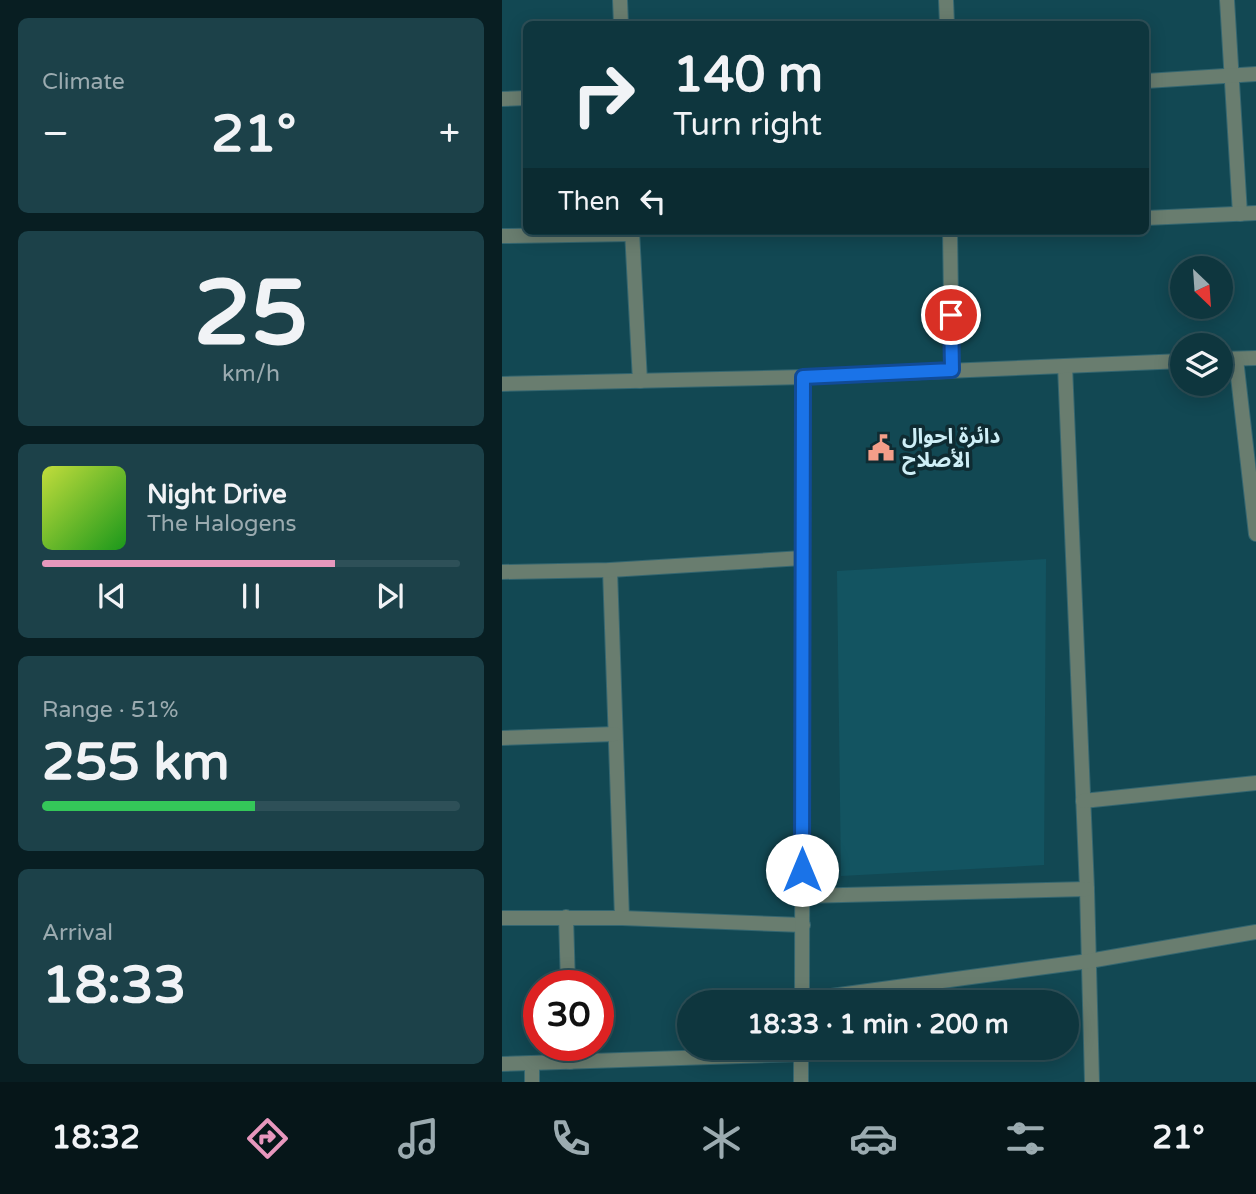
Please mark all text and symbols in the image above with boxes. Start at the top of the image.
text: 140 m [673,46,823,105]
icon: right [558,49,649,140]
text: Climate [42,68,125,96]
text: 21° [211,103,296,166]
text: Turn right [673,106,822,144]
text: − [42,111,69,157]
text: + [439,111,460,157]
icon: left [634,182,672,220]
text: Then [558,186,620,217]
north arrow [1170,256,1234,318]
map controls [1170,256,1233,396]
text: 25 [194,259,308,369]
pin [921,285,981,345]
icon: arrive [932,296,970,334]
button: layers [1170,333,1233,396]
text: km/h [222,360,280,388]
place label: دائرة احوال الأصلاح [902,424,1001,475]
public building icon: دائرة احوال الأصلاح [866,433,896,463]
text: Night Drive [147,479,287,510]
text: The Halogens [147,510,296,538]
icon: previous [93,577,131,615]
icon: pause [232,577,270,615]
icon: next [371,577,409,615]
text: Range · 51% [42,696,178,724]
text: 255 km [42,731,230,794]
position arrow [765,833,839,907]
text: Arrival [42,919,113,947]
text: 18:33 [42,954,186,1017]
speed limit sign: 30 [523,970,614,1061]
text: 18:33 · 1 min · 200 m [747,1009,1009,1040]
icon: directions [243,1114,292,1163]
icon: music [394,1114,443,1163]
icon: phone [546,1114,595,1163]
icon: climate [697,1114,746,1163]
icon: car [849,1114,898,1163]
icon: filters [1001,1114,1050,1163]
text: 18:32 [51,1119,140,1157]
text: 21° [1152,1119,1205,1157]

